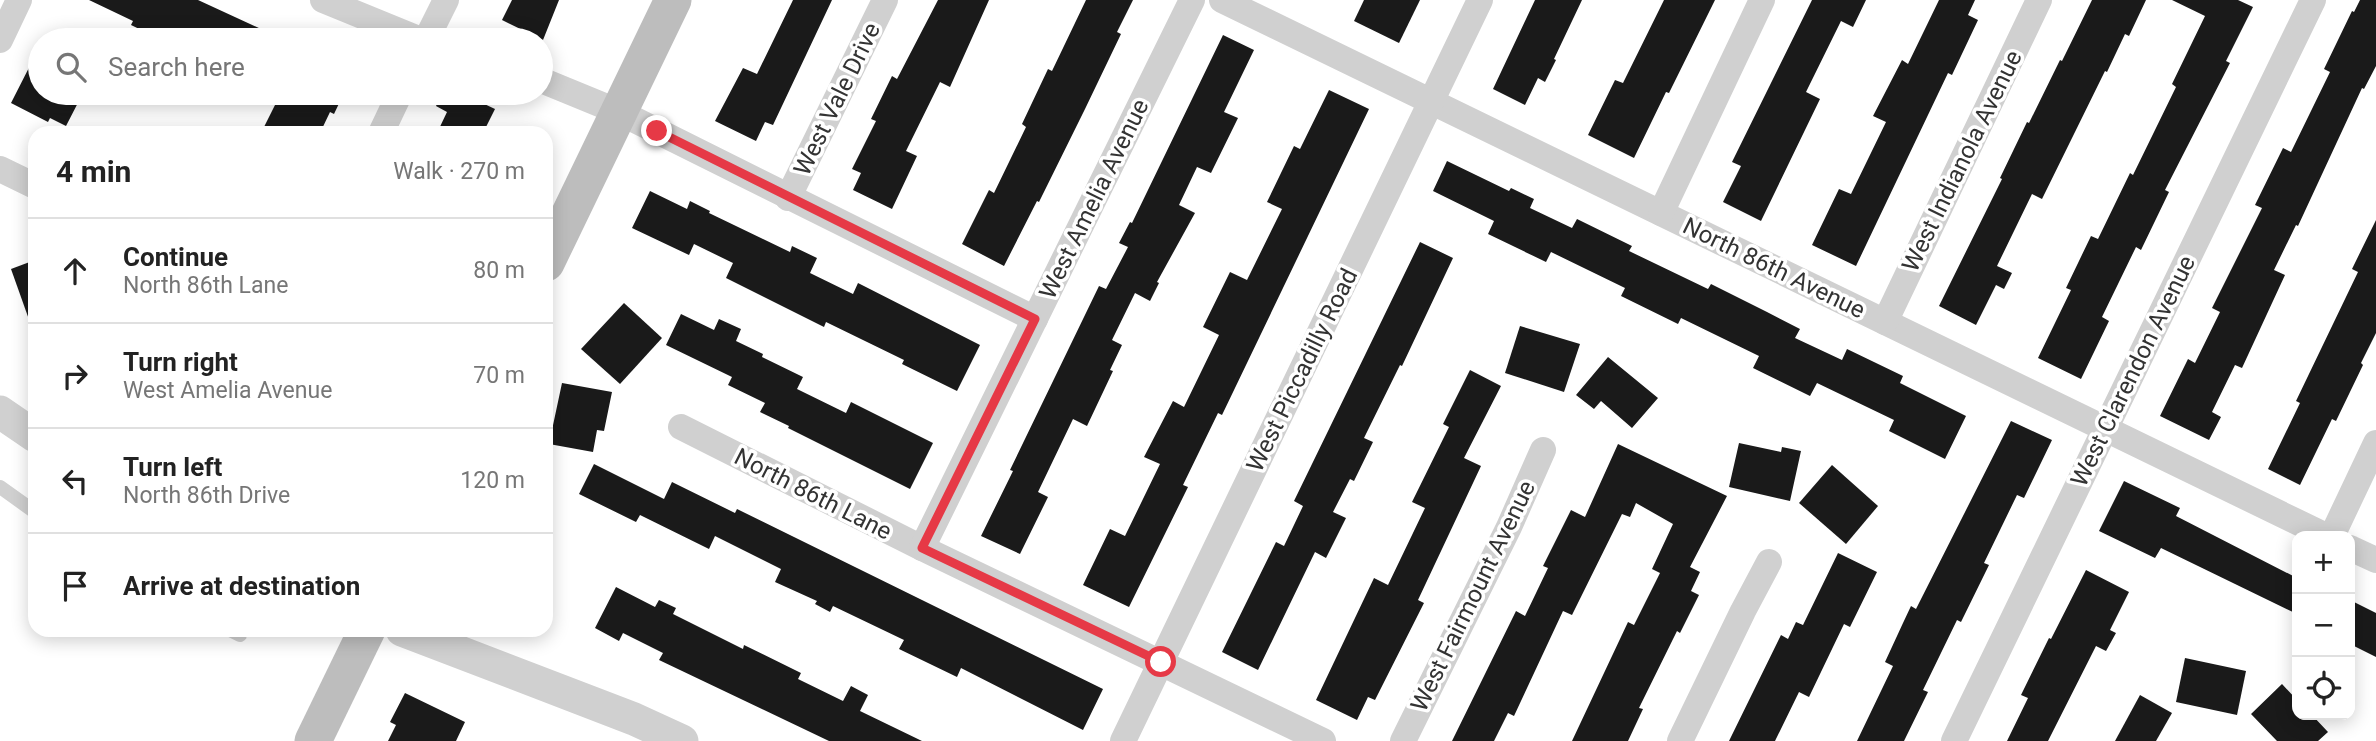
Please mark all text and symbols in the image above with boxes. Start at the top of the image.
street label: West Vale Drive [788,18,886,180]
search box [28,28,553,105]
street label: West Indianola Avenue [1896,46,2028,276]
icon: search [52,48,90,86]
text: Search here [108,52,245,82]
street label: West Amelia Avenue [1034,95,1154,303]
route end [641,115,672,146]
text: 4 min [56,154,131,189]
text: Walk · 270 m [393,158,525,185]
street label: North 86th Avenue [1678,212,1870,324]
text: Continue [123,242,228,272]
street label: West Clarendon Avenue [2065,251,2201,491]
icon: ahead [56,252,94,290]
text: 80 m [473,257,525,284]
street label: West Piccadilly Road [1241,264,1363,476]
text: North 86th Lane [123,272,288,299]
text: Turn right [123,347,238,377]
icon: right [56,357,94,395]
text: 70 m [473,362,525,389]
text: West Amelia Avenue [123,377,332,404]
street label: North 86th Lane [730,442,896,546]
text: Turn left [123,452,222,482]
icon: left [56,462,94,500]
text: 120 m [460,467,525,494]
street label: West Fairmount Avenue [1405,476,1541,716]
text: North 86th Drive [123,482,290,509]
map controls [2292,531,2355,720]
button: + [2292,531,2355,594]
icon: arrive [56,567,94,605]
text: Arrive at destination [123,571,360,601]
button: − [2292,594,2355,657]
route start [1145,646,1176,677]
button: locate [2292,657,2355,720]

